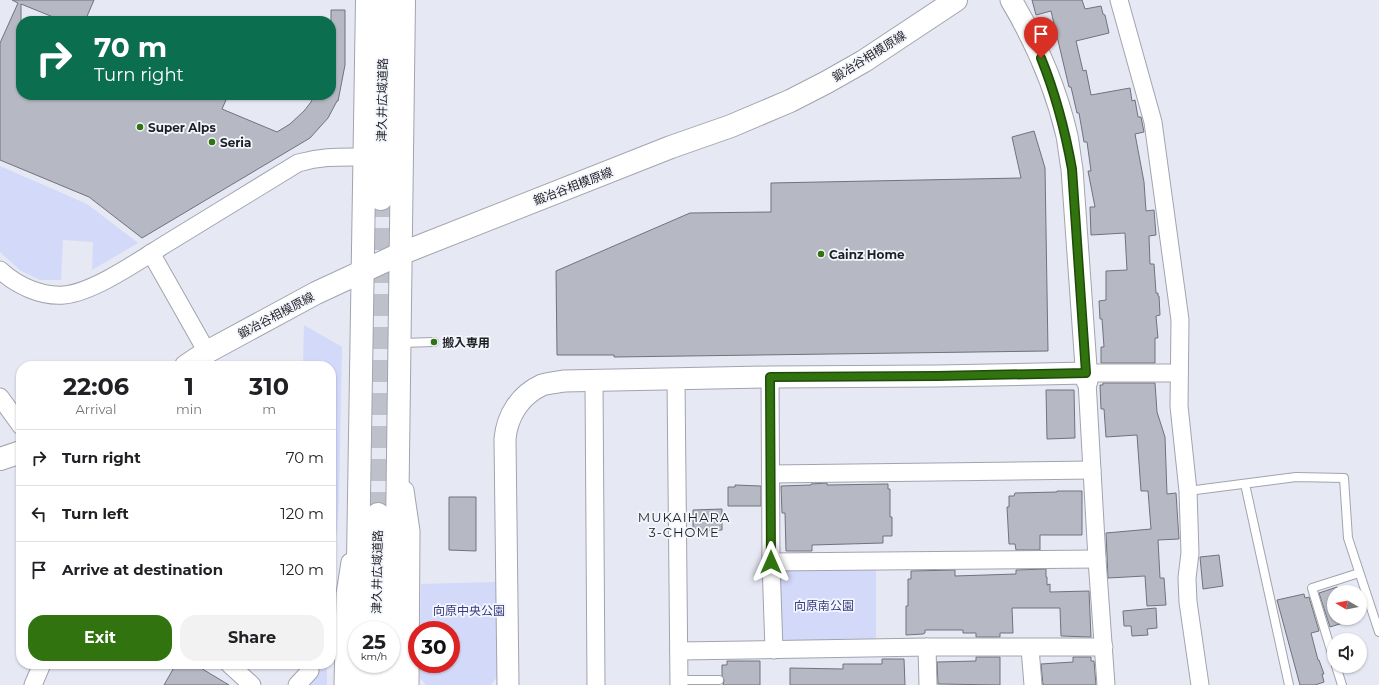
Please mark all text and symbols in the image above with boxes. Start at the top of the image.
pin [1024,17,1058,58]
icon: arrive [1030,23,1052,45]
street label: 鍛冶谷相模原線 [829,27,909,85]
text: 70 m [94,30,167,64]
icon: right [28,32,80,84]
street label: 津久井広域道路 [374,58,390,142]
text: Turn right [94,64,184,86]
place label: Super Alps [148,120,216,135]
marker: Super Alps [135,122,145,132]
place label: Seria [220,135,251,150]
marker: Seria [207,137,217,147]
street label: 鍛冶谷相模原線 [531,164,615,208]
place label: Cainz Home [829,247,905,262]
marker: Cainz Home [816,249,826,259]
street label: 鍛冶谷相模原線 [235,289,317,341]
place label: 搬入専用 [442,335,490,350]
marker: 搬入専用 [429,337,439,347]
text: 22:06 [63,372,129,401]
text: 1 [184,372,194,401]
text: 310 [249,372,289,401]
text: Arrival [76,401,117,417]
text: min [176,401,202,417]
text: m [262,401,276,417]
icon: right [28,447,50,469]
text: Turn right [62,448,141,467]
text: 70 m [286,448,324,467]
icon: left [28,503,50,525]
text: Turn left [62,504,129,523]
text: 120 m [280,504,324,523]
district label: MUKAIHARA 3-CHOME [638,509,730,540]
street label: 津久井広域道路 [369,530,385,614]
position arrow [750,541,792,583]
icon: arrive [28,559,50,581]
text: Arrive at destination [62,560,223,579]
text: 120 m [280,560,324,579]
north arrow [1327,585,1367,625]
map controls [1327,585,1367,673]
park label: 向原南公園 [794,598,854,613]
park label: 向原中央公園 [433,603,505,618]
button: Exit [28,615,172,661]
button: Share [180,615,324,661]
speed limit sign: 30 [408,621,460,673]
text: 25 [362,630,386,654]
button: sound [1327,633,1367,673]
text: km/h [361,650,387,663]

